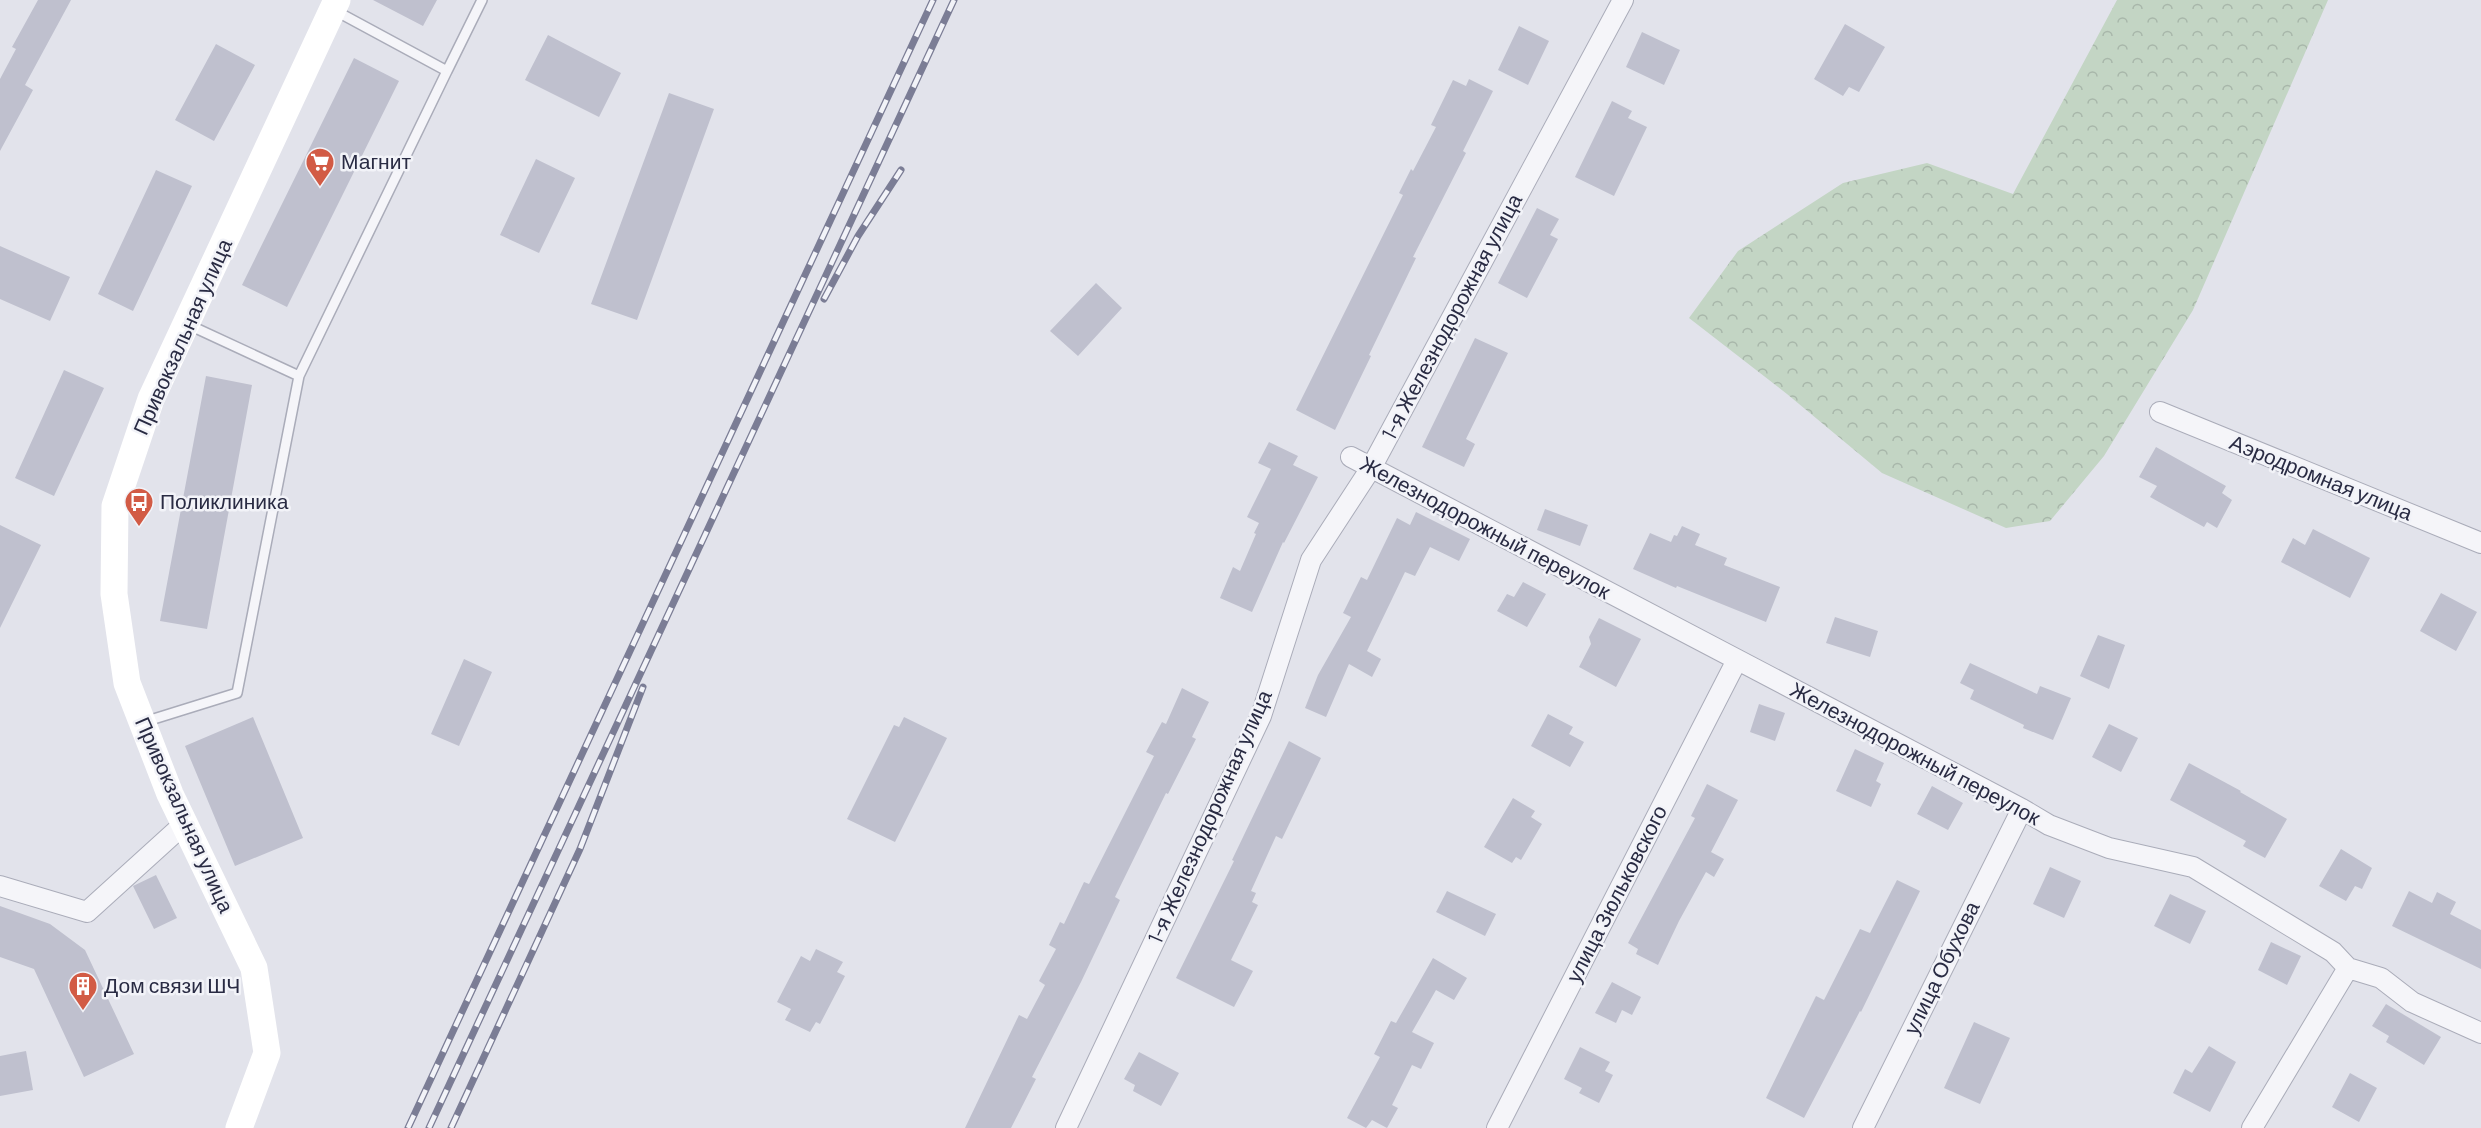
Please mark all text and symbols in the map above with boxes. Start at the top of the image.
supermarket icon: Магнит [304,146,336,188]
place label: Магнит [341,148,411,173]
street label: 1-я Железнодорожная улица [1375,189,1526,444]
street label: Привокзальная улица [127,234,236,438]
street label: Аэродромная улица [2227,429,2417,525]
street label: Железнодорожный переулок [1357,450,1616,604]
bus stop icon: Поликлиника [123,486,155,528]
place label: Поликлиника [160,488,289,513]
street label: Железнодорожный переулок [1787,676,2046,830]
street label: 1-я Железнодорожная улица [1141,685,1276,947]
street label: Привокзальная улица [131,713,240,916]
street label: улица Зюльковского [1560,800,1671,986]
street label: улица Обухова [1898,896,1984,1038]
building icon: Дом связи ШЧ [67,970,99,1012]
place label: Дом связи ШЧ [104,972,240,997]

